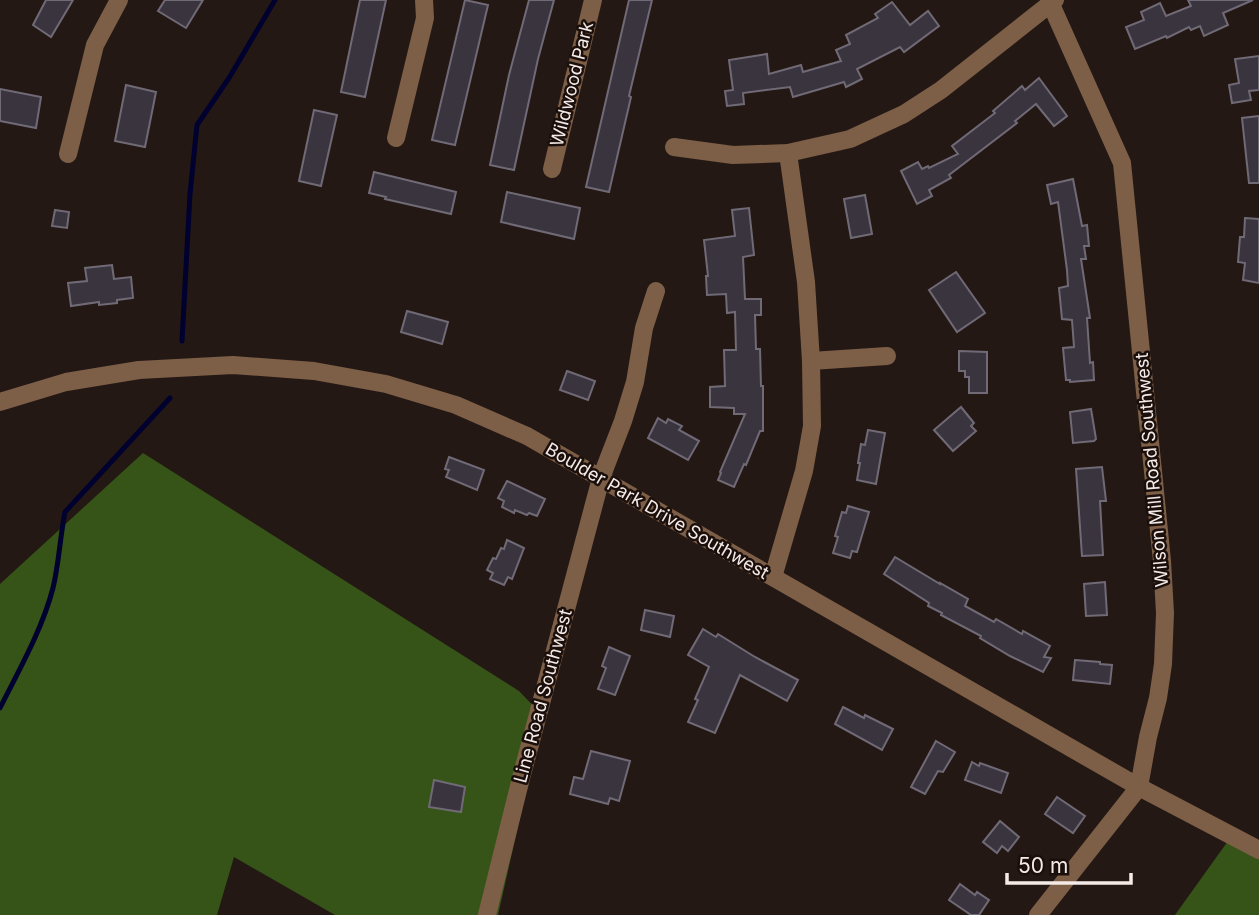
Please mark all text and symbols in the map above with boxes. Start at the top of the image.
street label: Wildwood Park [546,19,597,149]
street label: Wilson Mill Road Southwest [1131,352,1172,588]
street label: Boulder Park Drive Southwest [542,438,773,583]
street label: Line Road Southwest [509,607,576,785]
scale bar [1007,842,1131,886]
text: 50 m [1018,853,1068,878]

